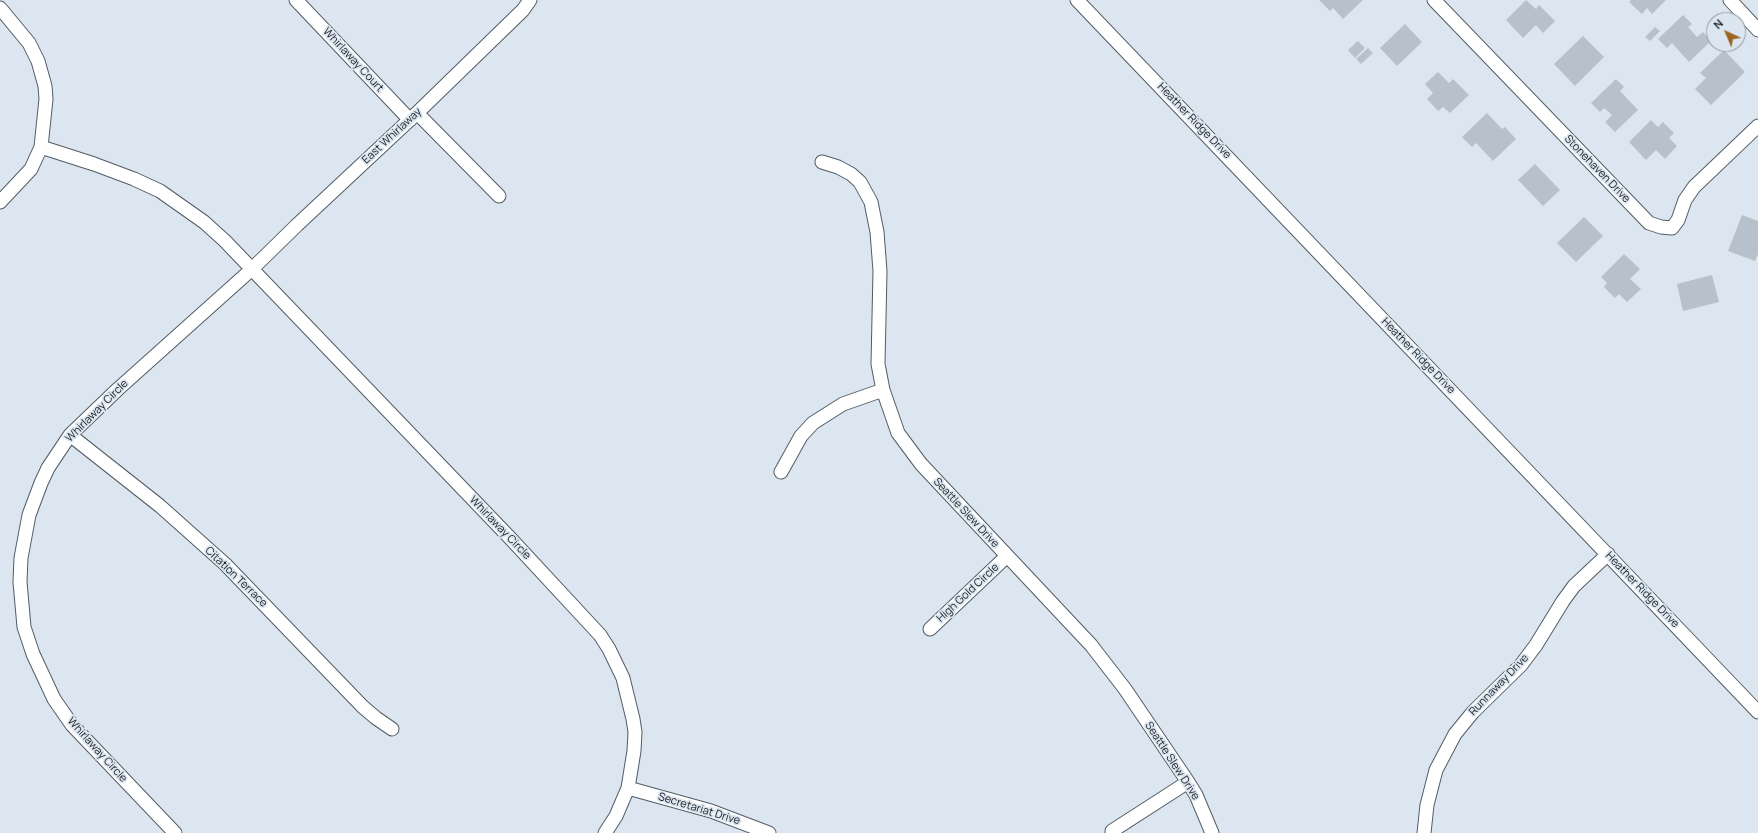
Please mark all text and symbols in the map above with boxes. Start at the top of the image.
north arrow [1706,12,1746,52]
text: N [1710,16,1726,32]
street label: Whirlaway Court [320,25,386,95]
street label: Heather Ridge Drive [1154,80,1234,162]
street label: East Whirlaway [360,105,424,167]
street label: Stonehaven Drive [1561,132,1633,206]
street label: Heather Ridge Drive [1378,315,1458,397]
street label: Whirlaway Circle [63,377,131,445]
street label: Seattle Slew Drive [930,475,1002,551]
street label: Whirlaway Circle [466,494,534,562]
street label: Citation Terrace [202,544,270,610]
street label: Heather Ridge Drive [1602,549,1682,631]
street label: High Gold Circle [934,561,1002,625]
street label: Runnaway Drive [1466,652,1532,718]
street label: Whirlaway Circle [64,715,130,785]
street label: Seattle Slew Drive [1142,719,1202,803]
street label: Secretariat Drive [656,790,742,828]

